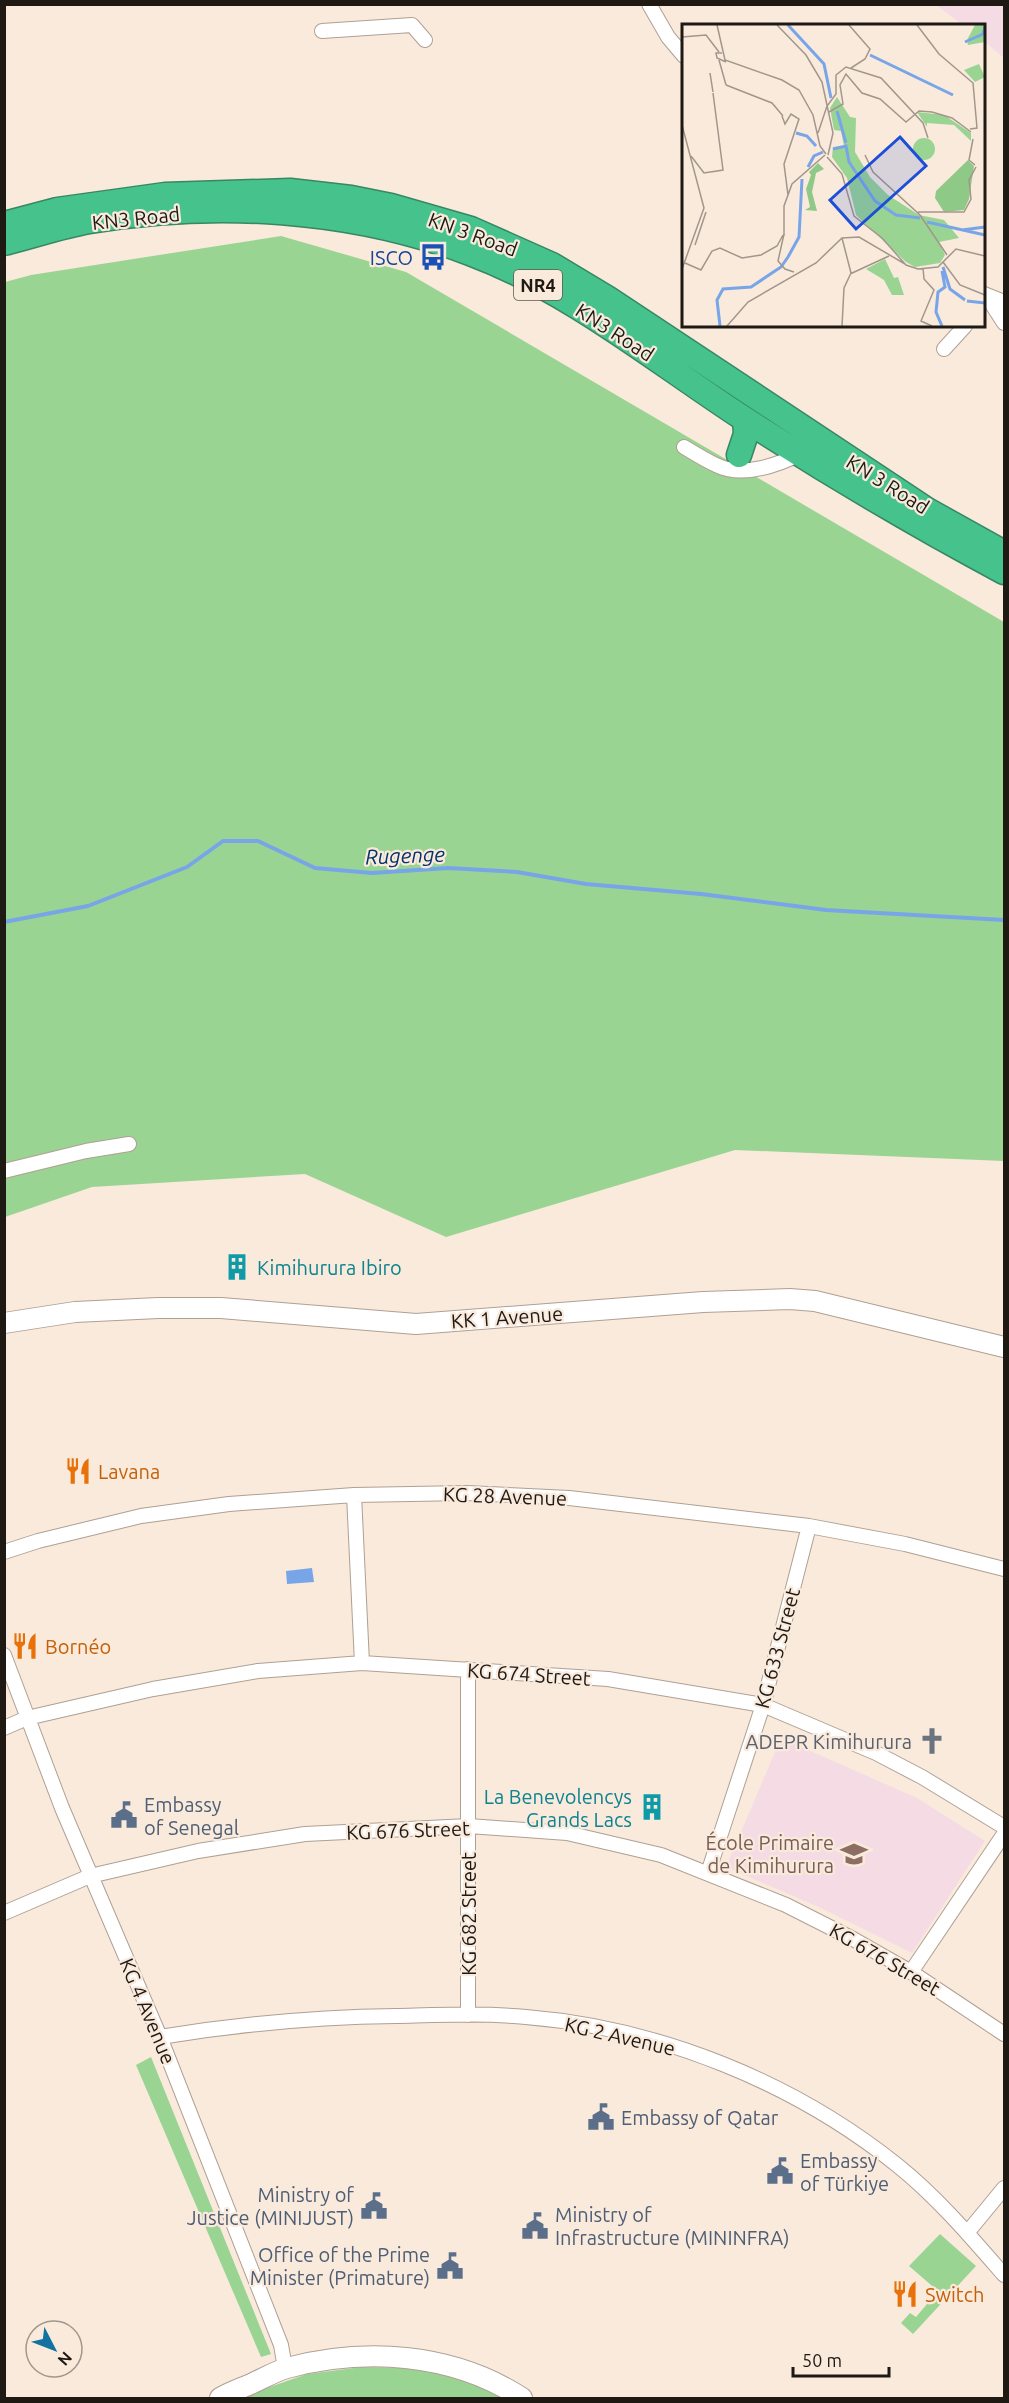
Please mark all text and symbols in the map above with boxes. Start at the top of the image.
inset map [682,24,985,327]
street label: KN3 Road [91,202,181,234]
street label: KN 3 Road [425,207,521,261]
bus stop icon: ISCO [418,242,448,272]
place label: ISCO [370,246,413,269]
road number: NR4 [514,270,562,300]
street label: KN3 Road [572,298,658,366]
street label: KN 3 Road [842,450,934,518]
water label: Rugenge [365,842,446,868]
building icon: Kimihurura Ibiro [222,1252,252,1282]
place label: Kimihurura Ibiro [257,1256,402,1279]
street label: KK 1 Avenue [450,1302,564,1332]
restaurant icon: Lavana [63,1456,93,1486]
place label: Lavana [98,1460,160,1483]
street label: KG 28 Avenue [443,1482,567,1510]
street label: KG 633 Street [750,1585,804,1711]
restaurant icon: Bornéo [10,1631,40,1661]
place label: Bornéo [45,1635,111,1658]
street label: KG 674 Street [466,1658,592,1690]
church icon: ADEPR Kimihurura [917,1726,947,1756]
place label: ADEPR Kimihurura [745,1730,912,1753]
place label: La Benevolencys Grands Lacs [484,1785,632,1831]
building icon: La Benevolencys Grands Lacs [637,1792,667,1822]
place label: Embassy of Senegal [144,1793,239,1839]
public building icon: Embassy of Senegal [109,1800,139,1830]
street label: KG 676 Street [346,1816,470,1844]
place label: École Primaire de Kimihurura [706,1831,834,1877]
school or university icon: École Primaire de Kimihurura [839,1839,869,1869]
street label: KG 682 Street [457,1852,480,1976]
street label: KG 676 Street [826,1918,944,2000]
street label: KG 4 Avenue [115,1955,181,2067]
street label: KG 2 Avenue [563,2012,677,2060]
public building icon: Embassy of Qatar [586,2102,616,2132]
place label: Embassy of Qatar [621,2106,779,2129]
place label: Embassy of Türkiye [800,2149,889,2195]
public building icon: Embassy of Türkiye [765,2156,795,2186]
place label: Ministry of Justice (MINIJUST) [187,2183,354,2229]
public building icon: Ministry of Justice (MINIJUST) [359,2191,389,2221]
place label: Ministry of Infrastructure (MININFRA) [555,2203,790,2249]
public building icon: Ministry of Infrastructure (MININFRA) [520,2211,550,2241]
place label: Office of the Prime Minister (Primature) [250,2243,430,2289]
public building icon: Office of the Prime Minister (Primature) [435,2251,465,2281]
restaurant icon: Switch [890,2279,920,2309]
place label: Switch [925,2283,984,2306]
north arrow [24,2319,84,2379]
scale bar [793,2340,889,2378]
text: N [54,2349,76,2369]
text: 50 m [802,2350,842,2370]

